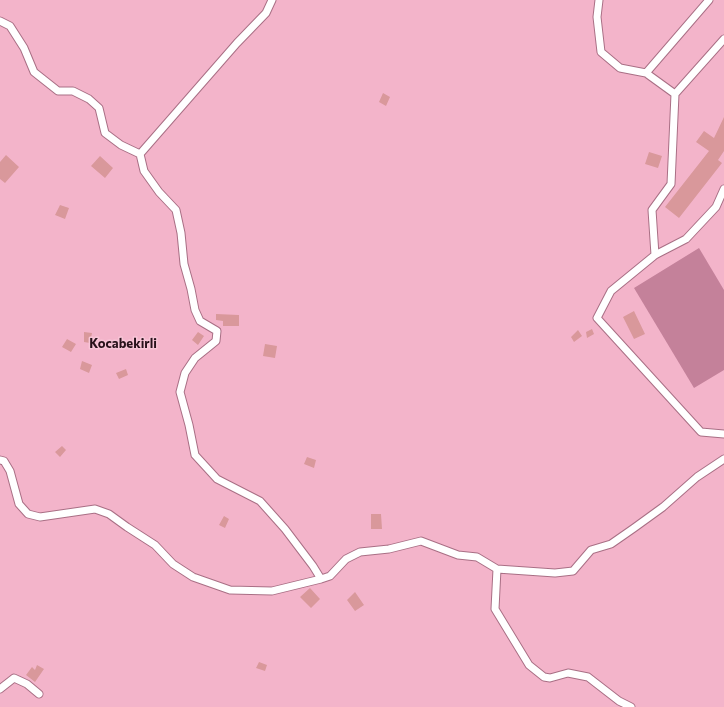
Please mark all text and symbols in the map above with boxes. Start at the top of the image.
district label: Kocabekirli [89,336,157,352]

